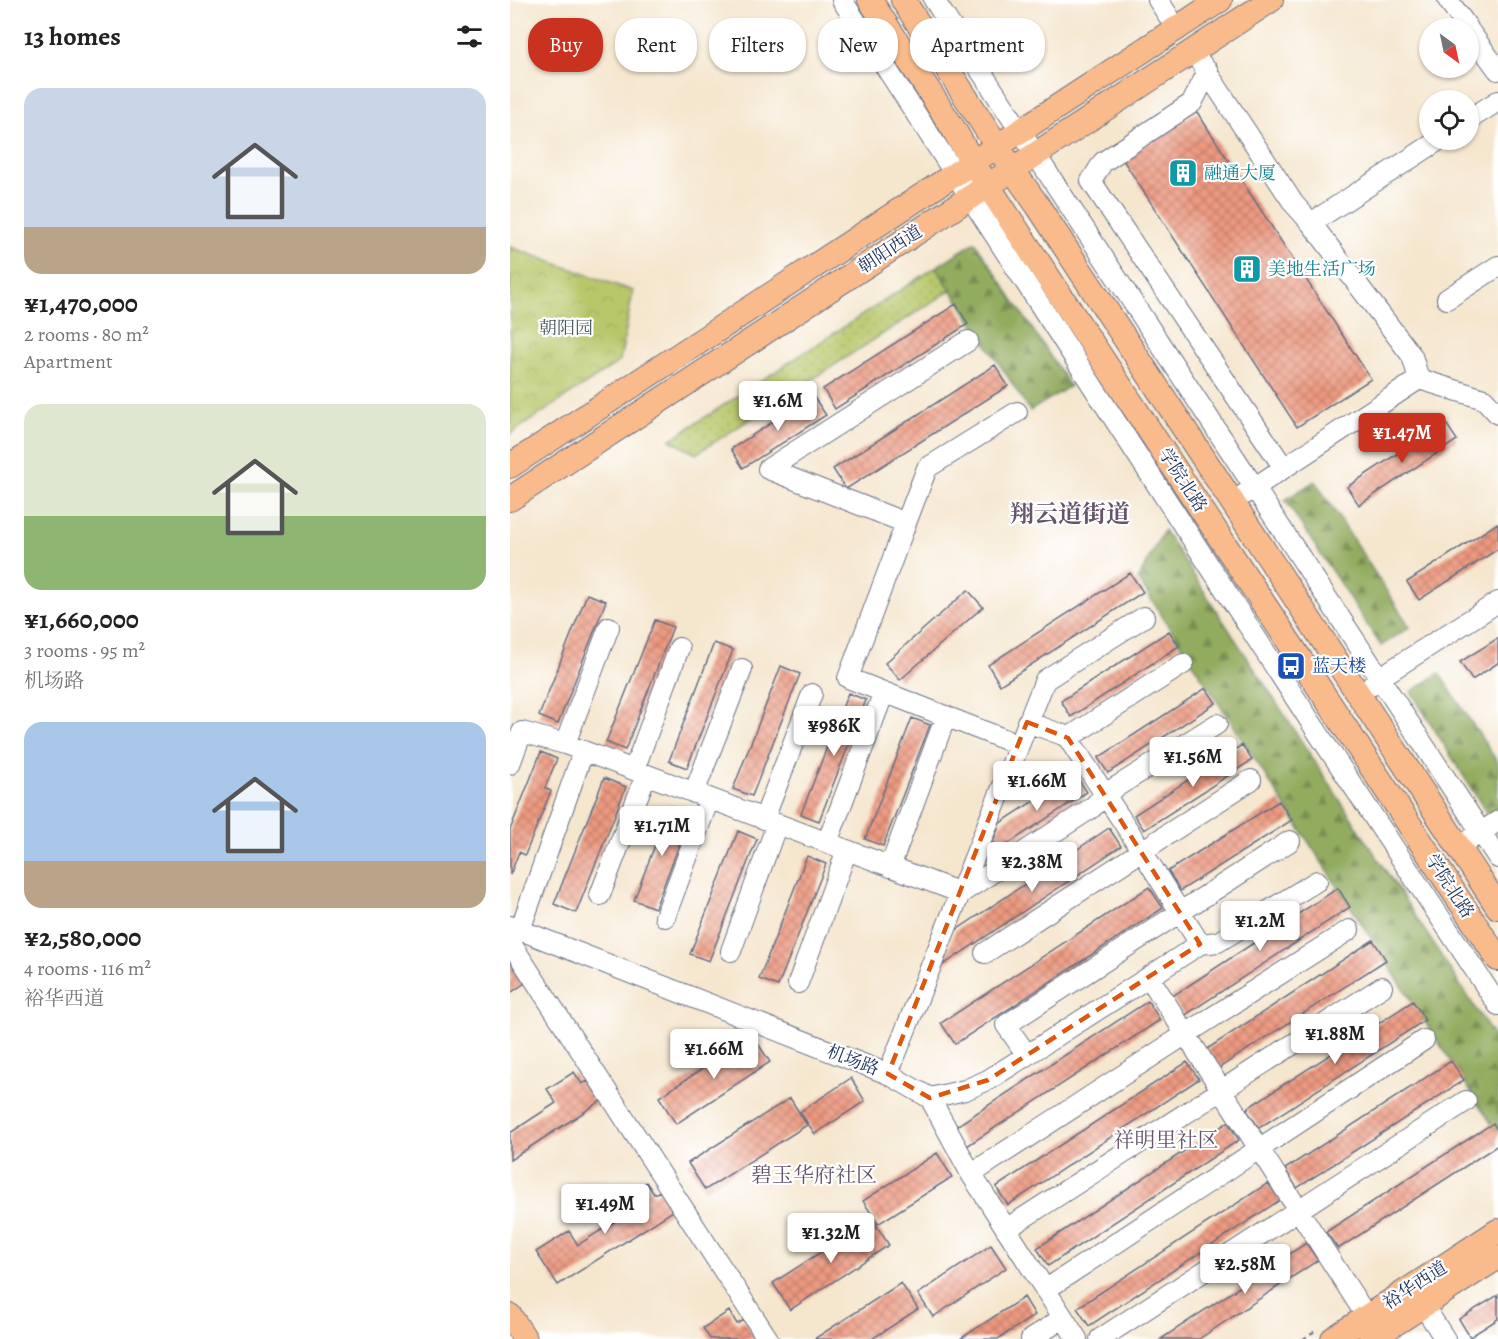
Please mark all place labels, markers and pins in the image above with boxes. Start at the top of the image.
building icon: 融通大厦 [1167,157,1199,189]
place label: 融通大厦 [1204,161,1276,185]
building icon: 美地生活广场 [1231,253,1263,285]
place label: 美地生活广场 [1268,257,1376,281]
pin: ¥1.6M [736,381,820,432]
pin: ¥1.47M [1353,413,1451,464]
bus stop icon: 蓝天楼 [1275,650,1307,682]
place label: 蓝天楼 [1312,654,1366,678]
pin: ¥986K [792,706,876,757]
pin: ¥1.56M [1144,737,1242,788]
pin: ¥1.66M [988,761,1086,812]
pin: ¥1.71M [613,806,711,857]
pin: ¥2.38M [983,842,1081,893]
pin: ¥1.2M [1218,901,1302,952]
pin: ¥1.88M [1286,1014,1384,1065]
pin: ¥1.66M [665,1029,763,1080]
pin: ¥1.49M [556,1184,654,1235]
pin: ¥1.32M [782,1213,880,1264]
pin: ¥2.58M [1196,1244,1294,1295]

